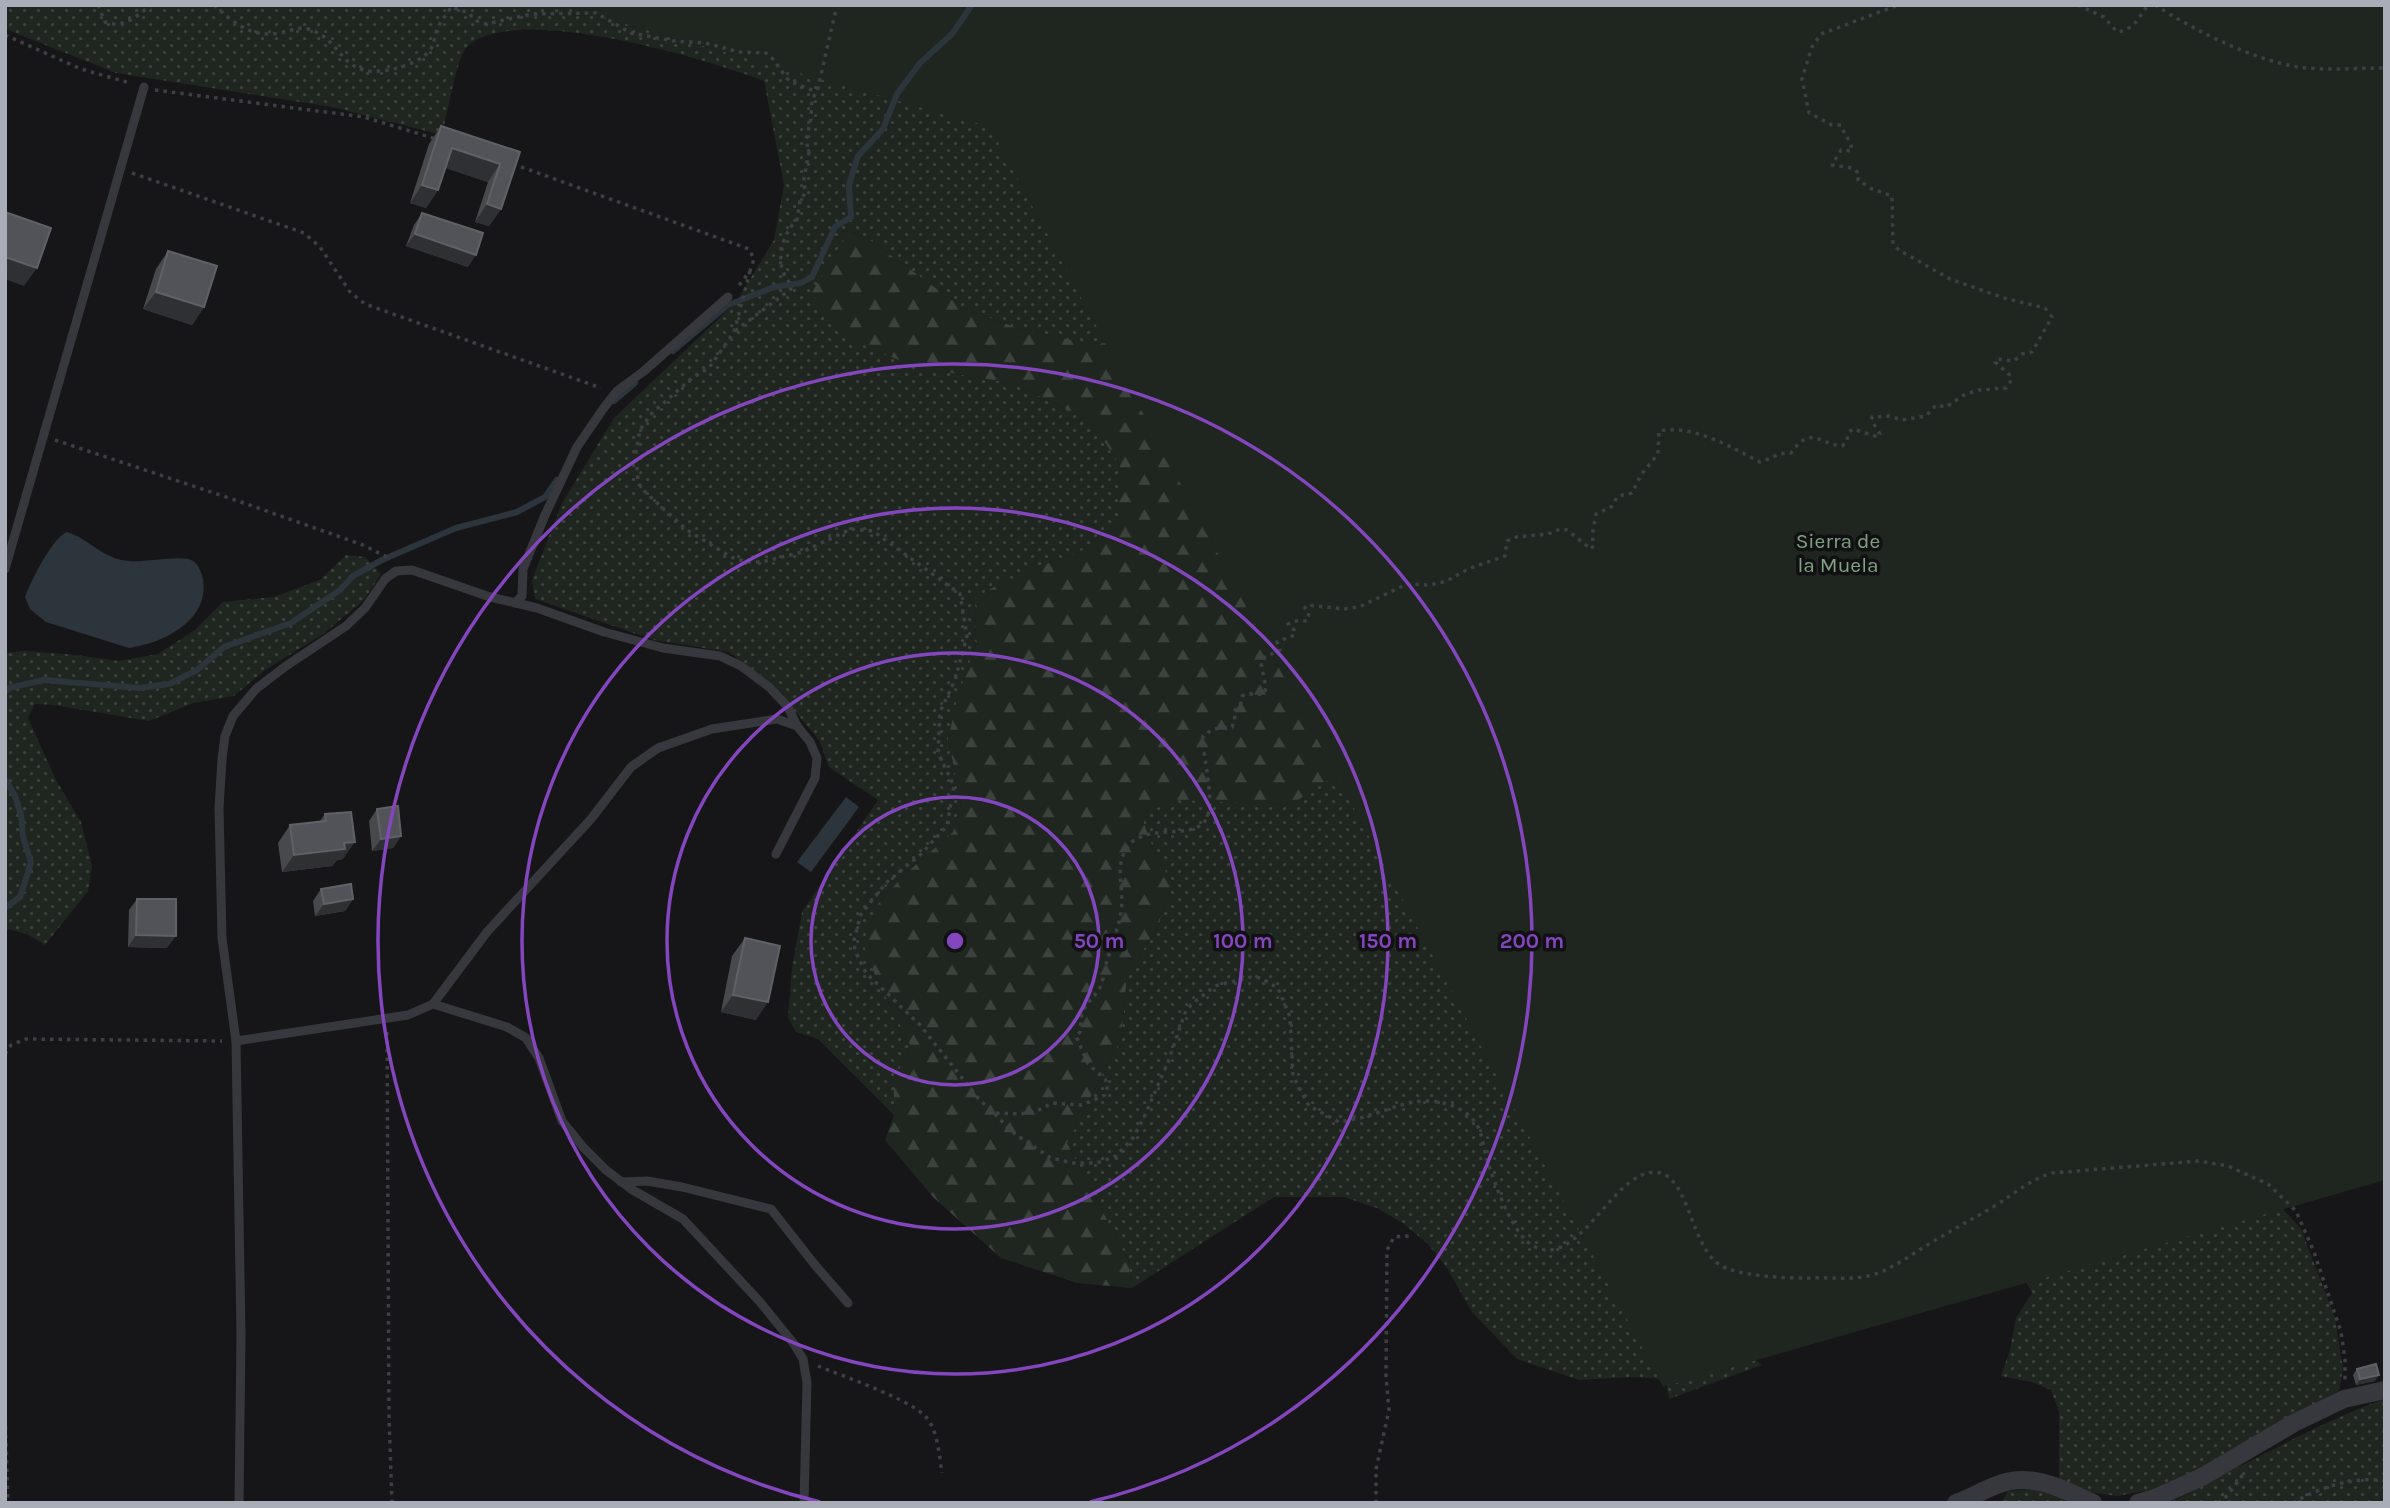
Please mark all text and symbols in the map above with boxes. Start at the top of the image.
park label: Sierra de la Muela [1796,529,1880,577]
centre of rings [943,929,967,953]
text: 50 m [1074,929,1124,953]
text: 100 m [1213,929,1273,953]
text: 150 m [1359,929,1417,953]
text: 200 m [1500,929,1564,953]

